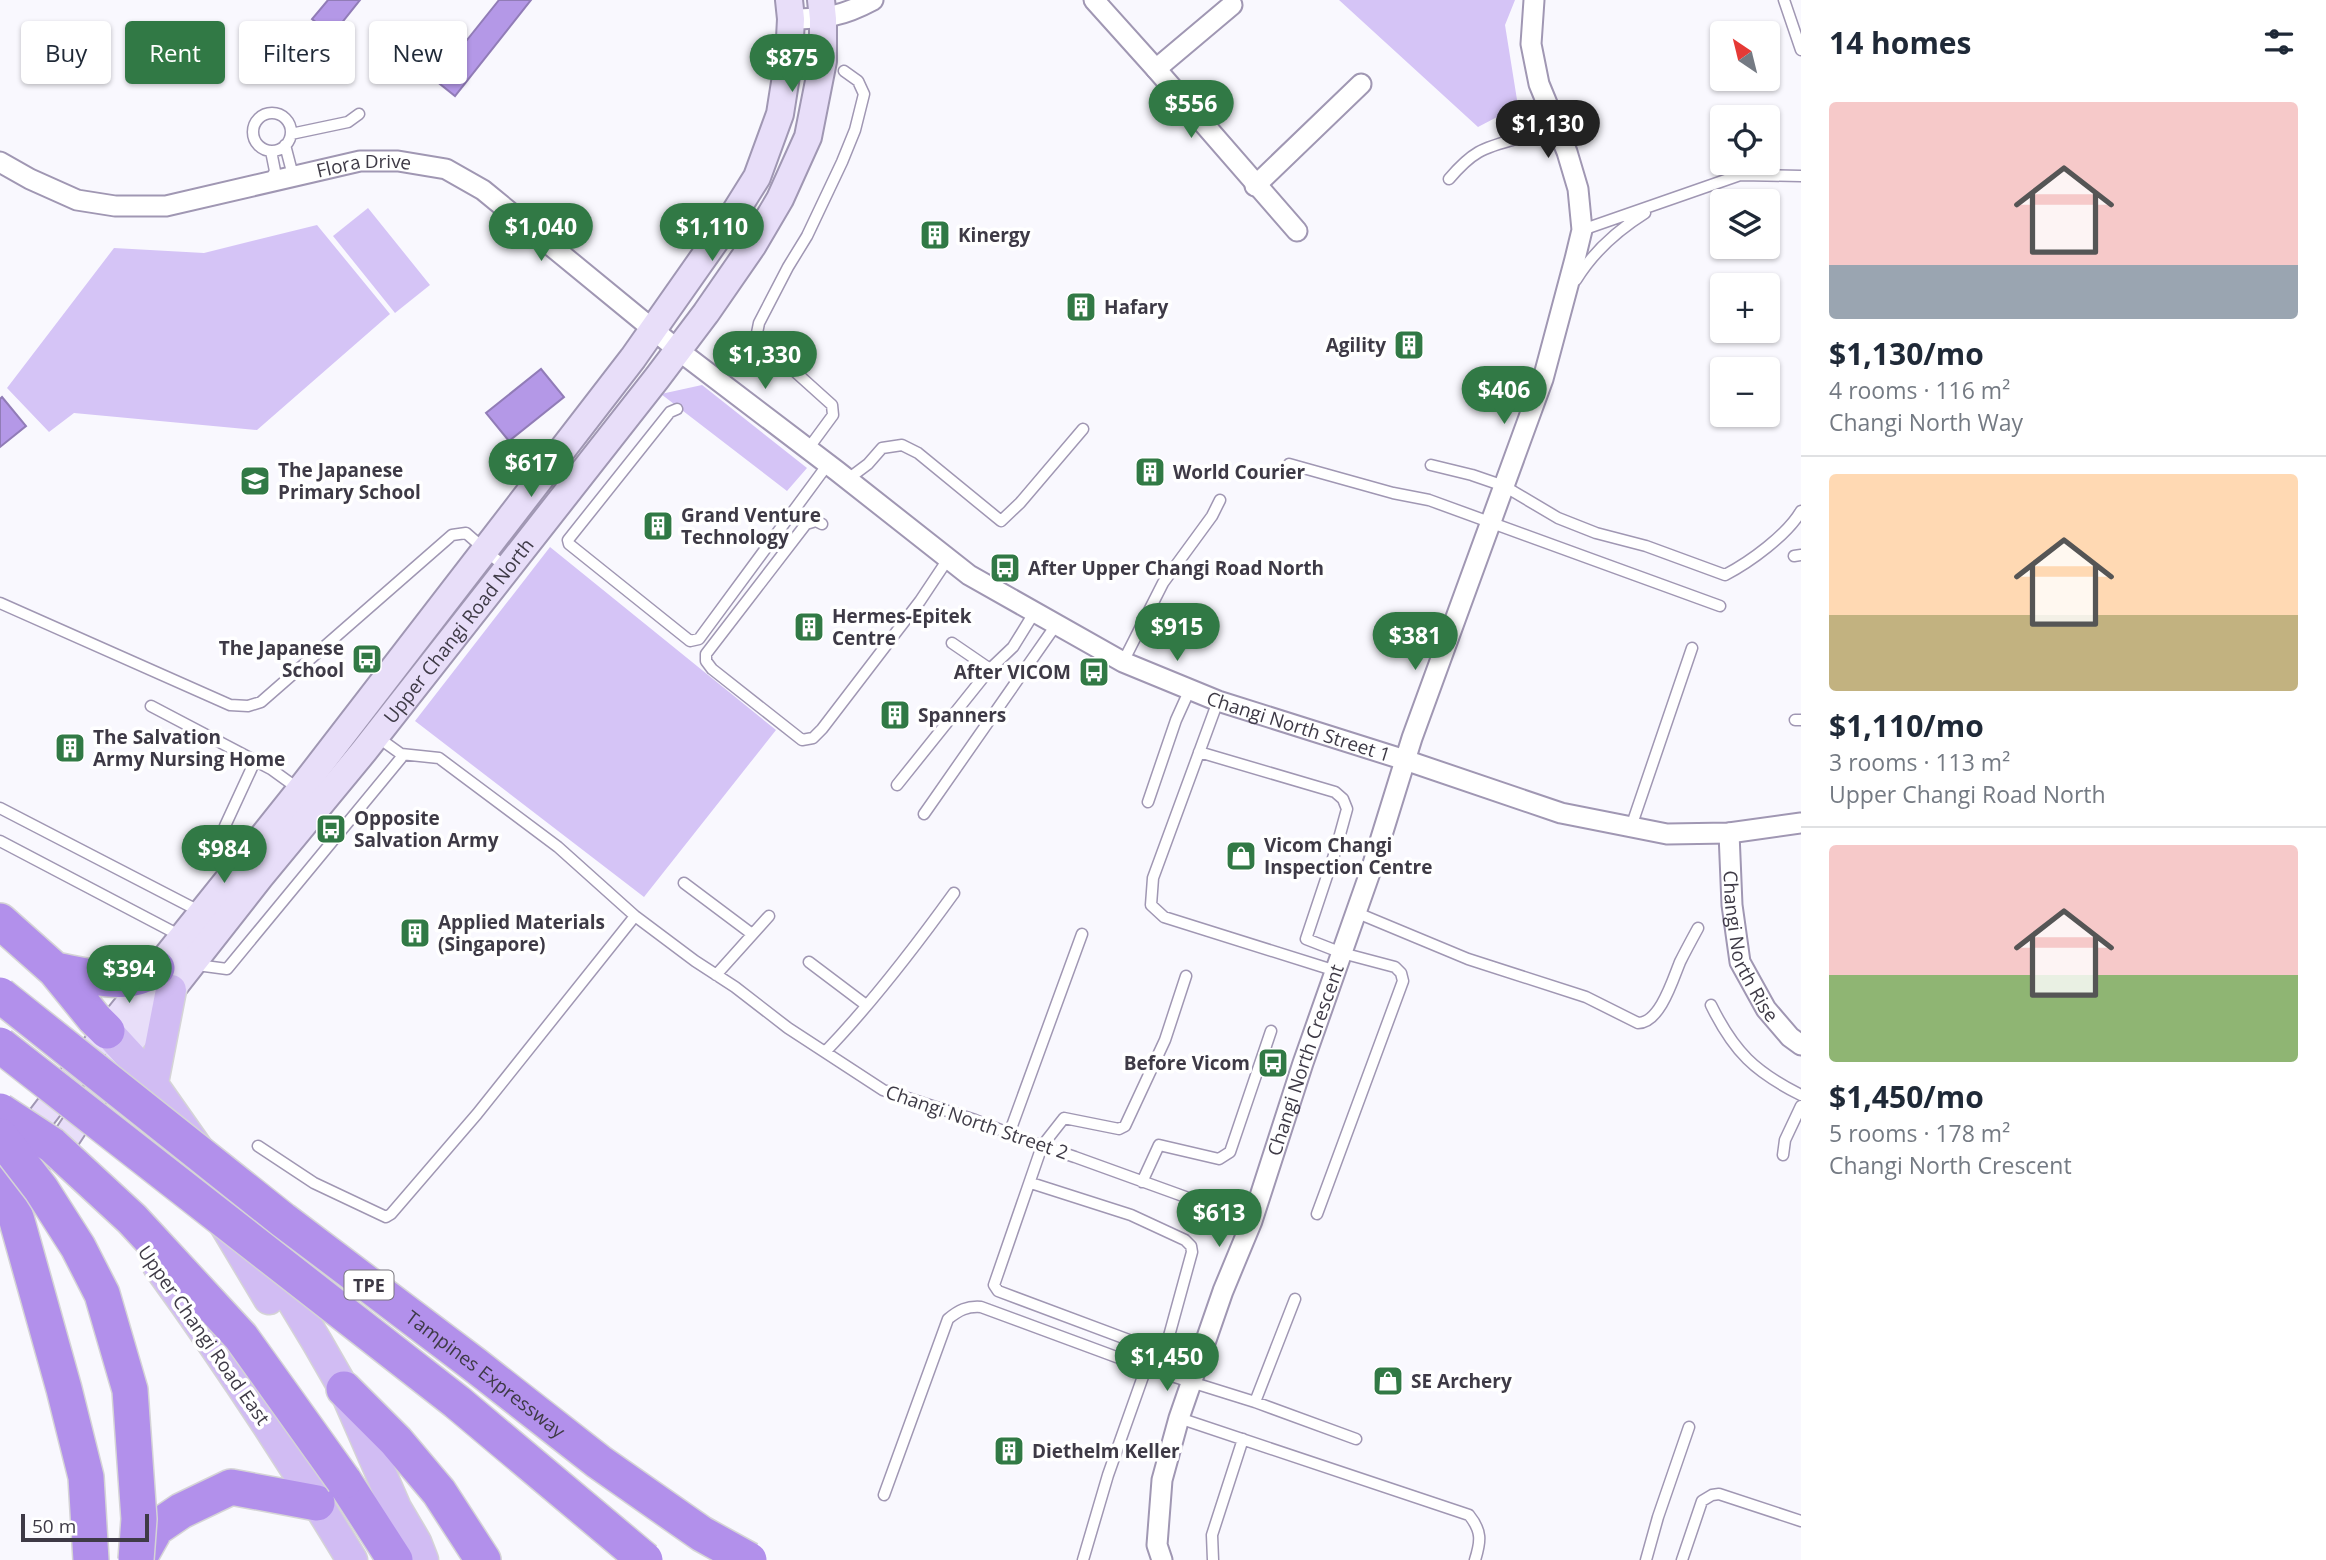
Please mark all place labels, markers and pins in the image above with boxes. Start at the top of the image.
pin: $875 [751,34,833,94]
pin: $556 [1150,80,1232,140]
pin: $1,130 [1491,100,1605,160]
pin: $1,040 [484,204,598,263]
pin: $1,110 [655,204,769,263]
building icon: Kinergy [918,218,952,252]
place label: Kinergy [958,222,1030,248]
building icon: Hafary [1064,290,1098,324]
place label: Hafary [1104,294,1168,320]
building icon: Agility [1392,328,1426,362]
pin: $1,330 [708,332,822,391]
place label: Agility [1326,332,1386,358]
pin: $406 [1463,366,1545,426]
pin: $617 [490,440,572,499]
building icon: World Courier [1133,455,1167,489]
place label: The Japanese Primary School [278,457,421,505]
place label: World Courier [1173,459,1306,485]
school or university icon: The Japanese Primary School [238,464,272,498]
place label: Grand Venture Technology [681,502,821,550]
building icon: Grand Venture Technology [641,509,675,543]
bus stop icon: After Upper Changi Road North [988,551,1022,585]
place label: After Upper Changi Road North [1028,555,1324,581]
place label: Hermes-Epitek Centre [832,603,972,651]
pin: $915 [1136,604,1218,663]
building icon: Hermes-Epitek Centre [792,610,826,644]
pin: $381 [1374,612,1456,672]
place label: The Japanese School [219,635,344,683]
bus stop icon: The Japanese School [350,642,384,676]
bus stop icon: After VICOM [1077,655,1111,689]
place label: After VICOM [954,659,1071,685]
building icon: Spanners [878,698,912,732]
place label: Spanners [918,702,1006,728]
place label: The Salvation Army Nursing Home [93,724,285,772]
building icon: The Salvation Army Nursing Home [53,731,87,765]
place label: Opposite Salvation Army [354,805,499,853]
bus stop icon: Opposite Salvation Army [314,812,348,846]
pin: $984 [183,826,265,885]
place label: Vicom Changi Inspection Centre [1264,832,1432,880]
shop icon: Vicom Changi Inspection Centre [1224,839,1258,873]
place label: Applied Materials (Singapore) [438,909,605,957]
building icon: Applied Materials (Singapore) [398,916,432,950]
pin: $394 [88,946,170,1005]
bus stop icon: Before Vicom [1256,1046,1290,1080]
place label: Before Vicom [1124,1050,1250,1076]
pin: $613 [1178,1190,1260,1249]
pin: $1,450 [1110,1334,1224,1393]
shop icon: SE Archery [1371,1364,1405,1398]
place label: SE Archery [1411,1368,1512,1394]
building icon: Diethelm Keller [992,1434,1026,1468]
place label: Diethelm Keller [1032,1438,1180,1464]

